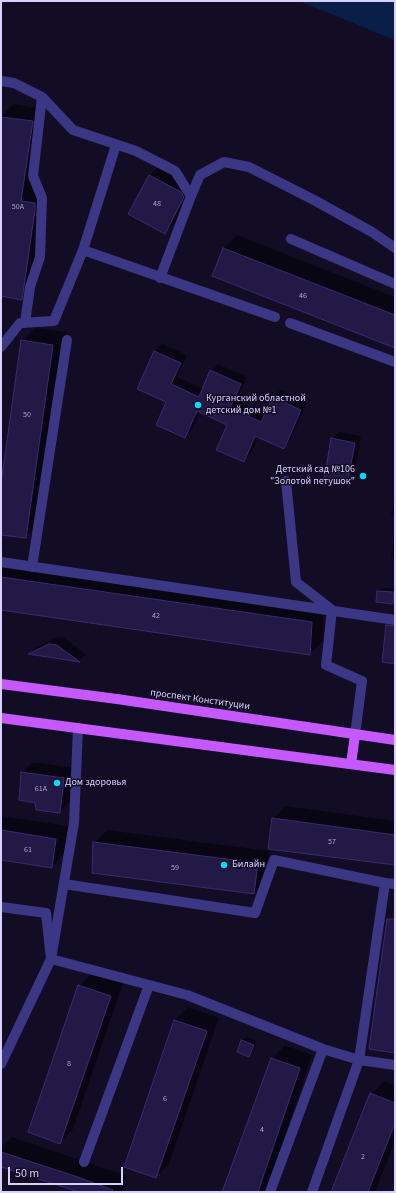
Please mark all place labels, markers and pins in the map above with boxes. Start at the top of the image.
place label: Курганский областной детский дом №1 [206,393,306,416]
marker: Курганский областной детский дом №1 [193,400,203,410]
place label: Детский сад №106 "Золотой петушок" [270,464,355,488]
marker: Детский сад №106 "Золотой петушок" [358,471,368,481]
place label: Дом здоровья [65,777,127,789]
marker: Дом здоровья [52,778,62,788]
place label: Билайн [232,859,265,871]
marker: Билайн [219,860,229,870]

